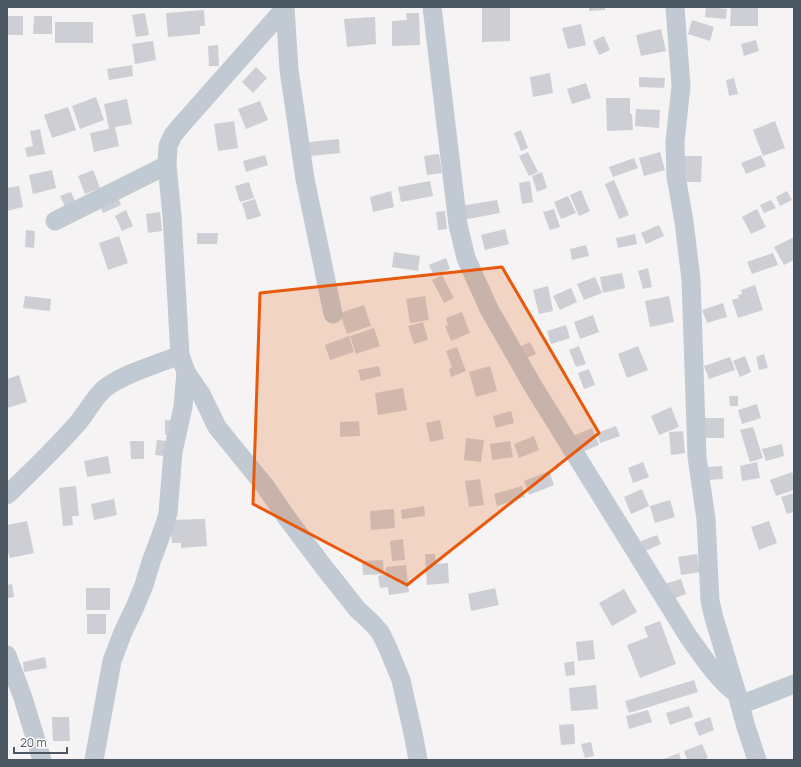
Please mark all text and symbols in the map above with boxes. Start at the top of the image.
scale bar [14,729,67,755]
text: 20 m [20,734,47,751]

